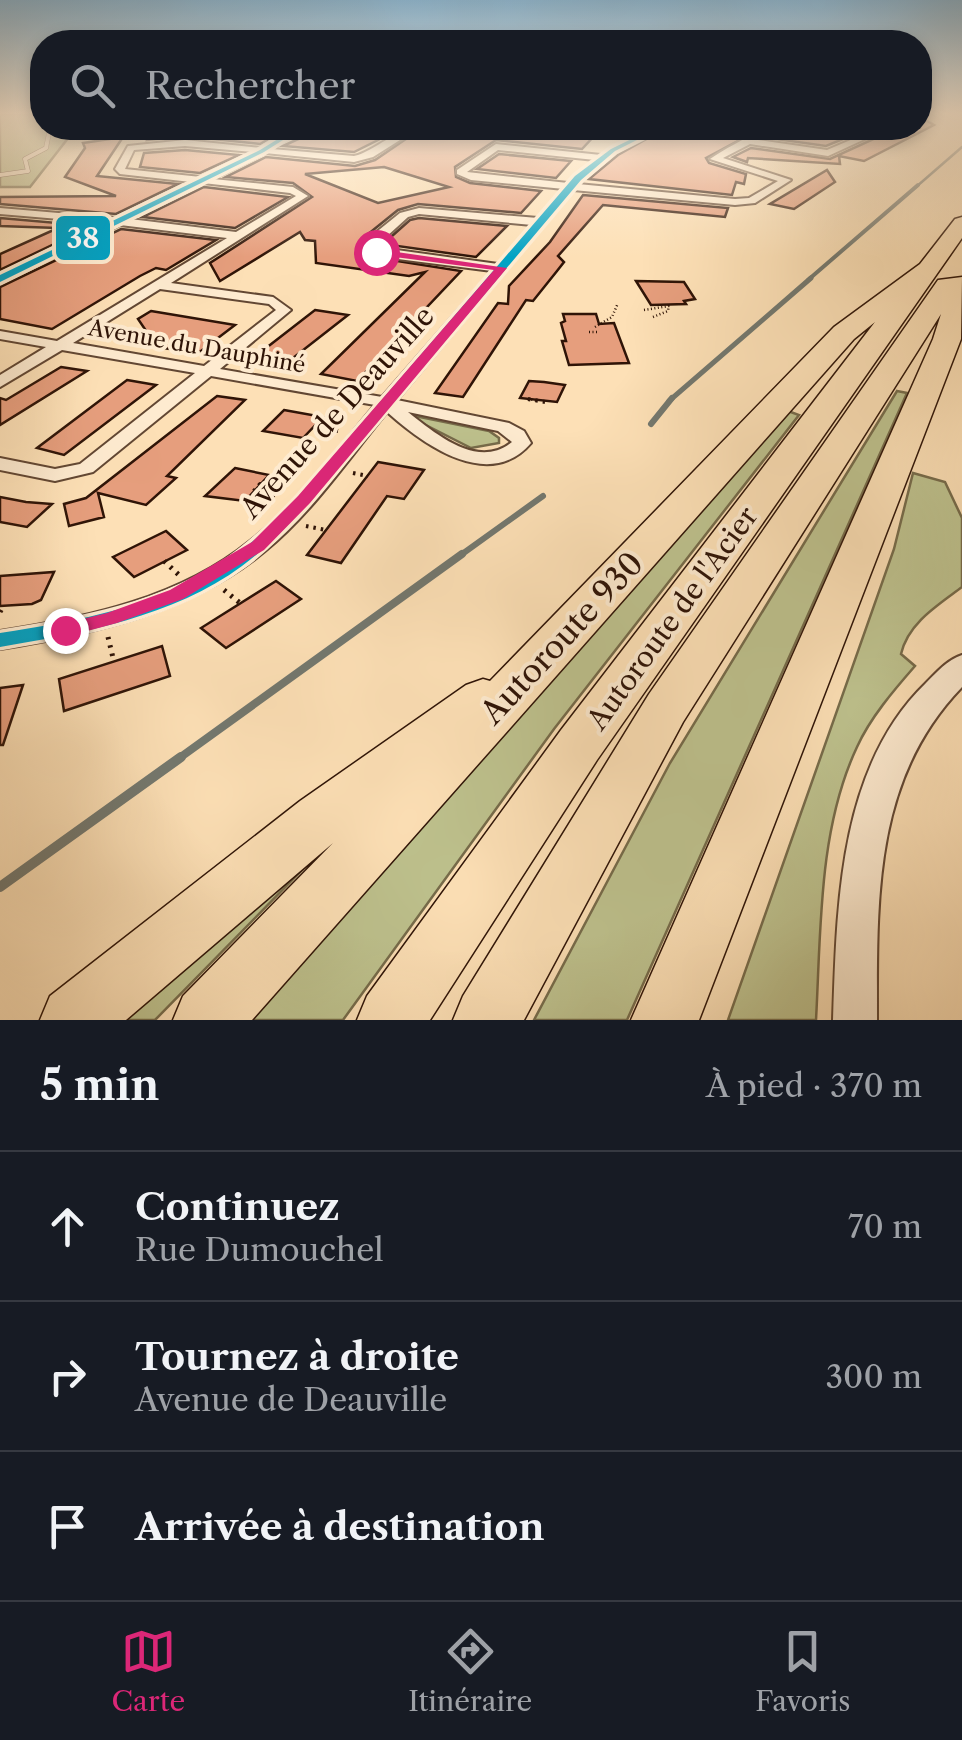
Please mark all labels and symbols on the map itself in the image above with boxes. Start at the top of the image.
line badge: 38 [54,214,112,262]
text: 38 [66,221,100,255]
route start [354,230,400,276]
street label: Avenue de Deauville [232,299,441,526]
street label: Avenue du Dauphiné [85,314,308,379]
street label: Autoroute de l'Acier [579,500,764,737]
street label: Autoroute 930 [471,544,651,732]
route end [43,608,89,654]

